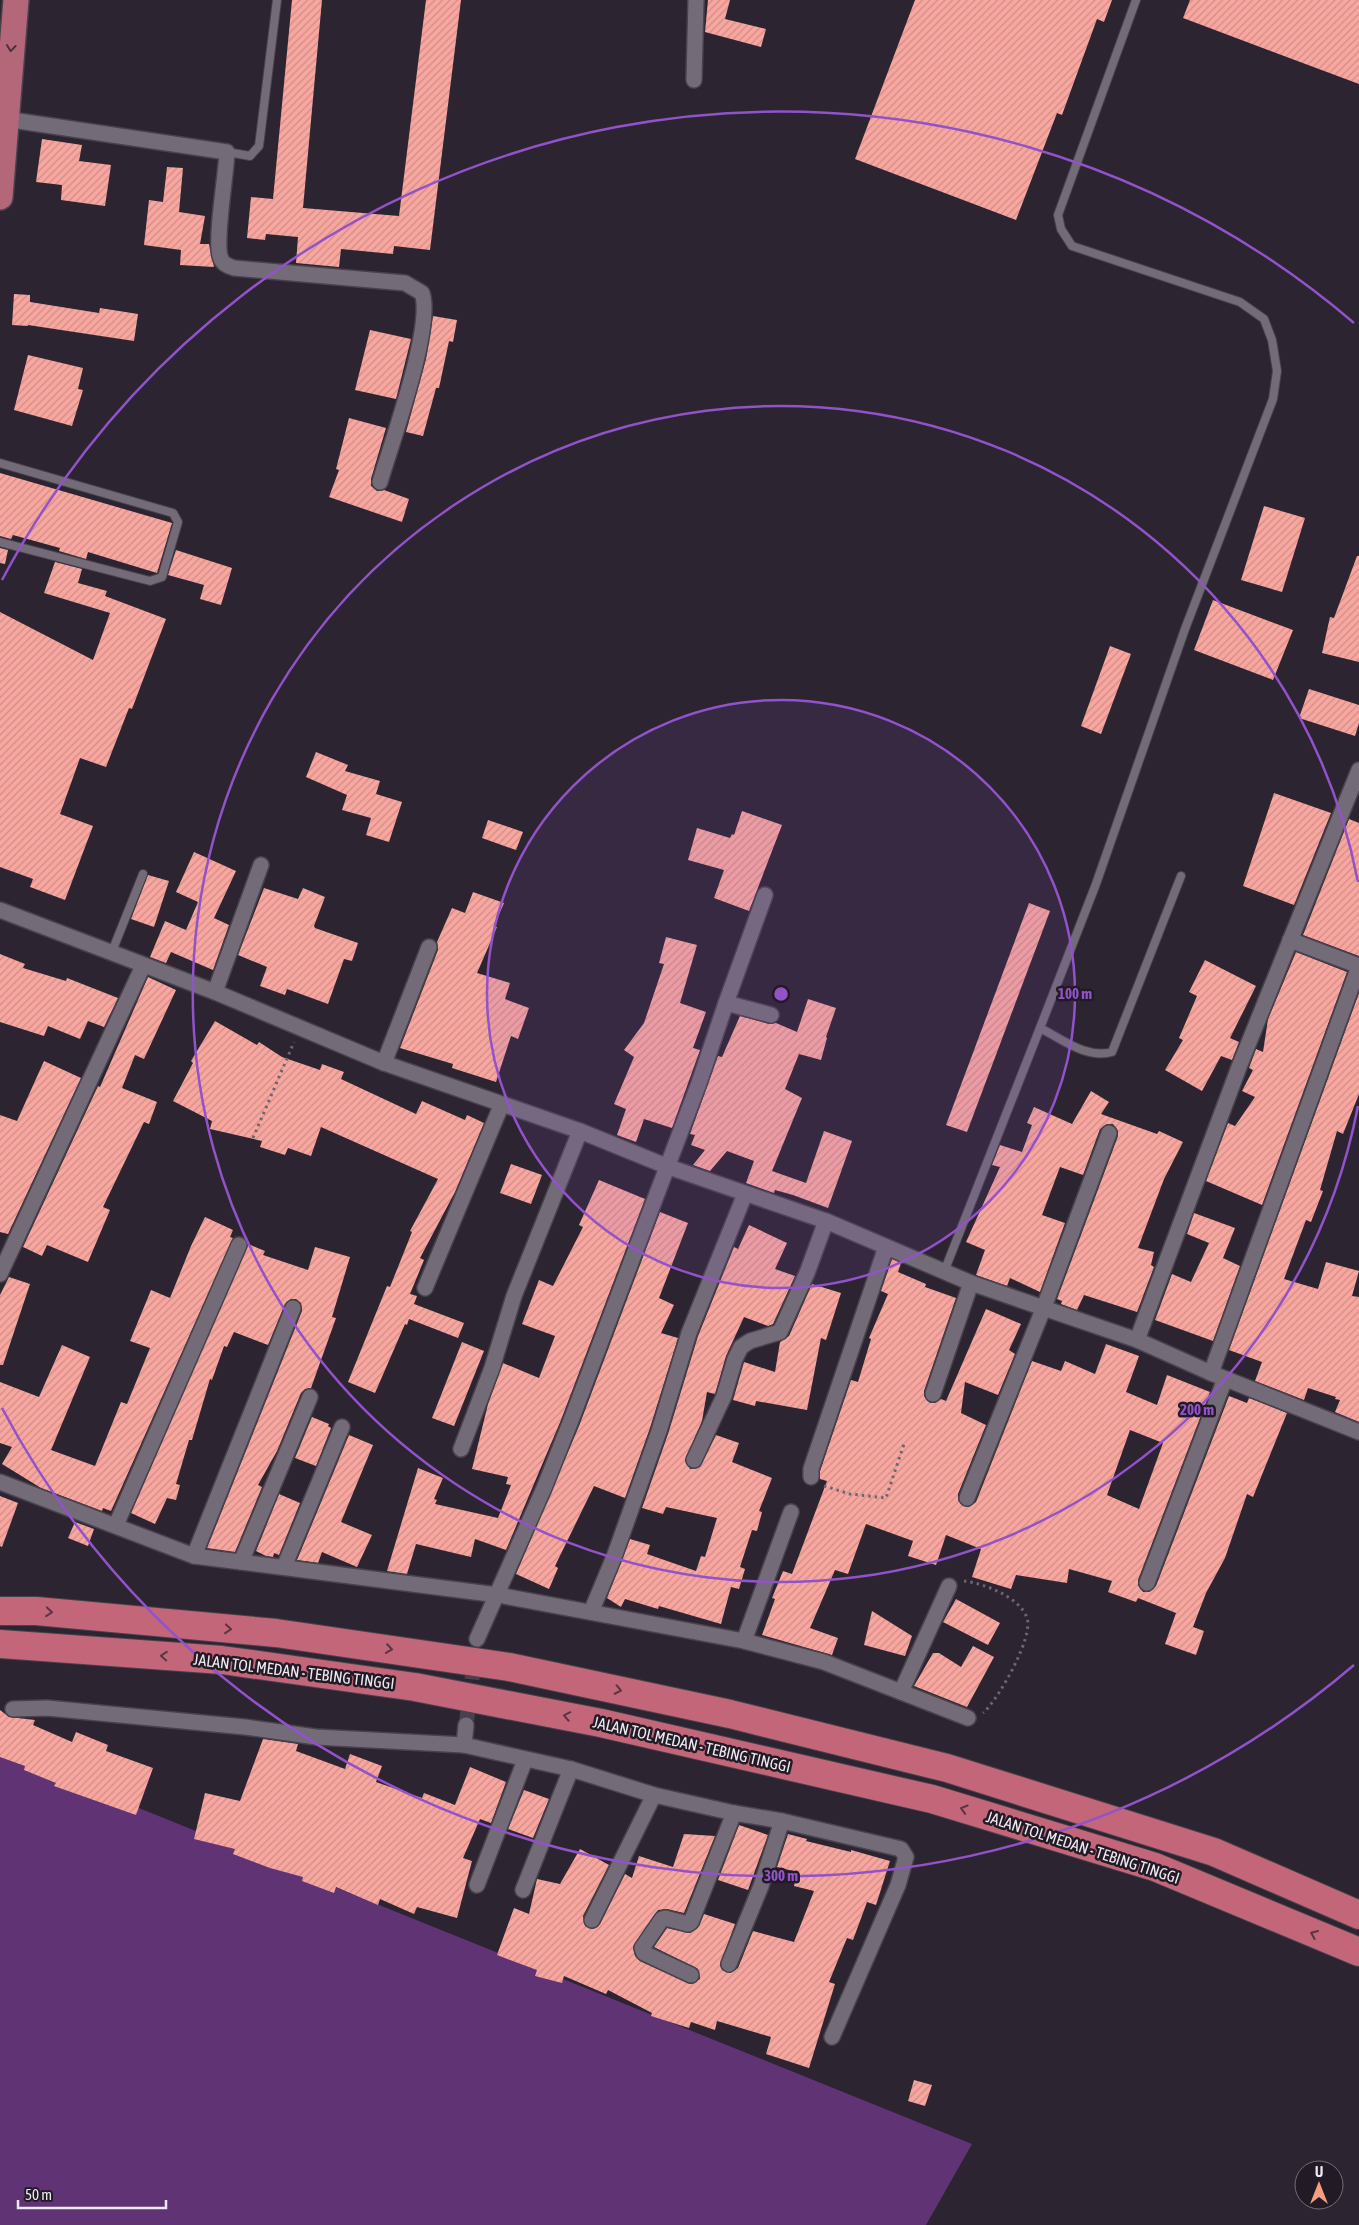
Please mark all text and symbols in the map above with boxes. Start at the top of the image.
one-way arrow [6,45,17,53]
centre of rings [772,985,790,1003]
text: 100 m [1058,985,1092,1002]
text: 200 m [1180,1401,1214,1418]
one-way arrow [45,1607,53,1618]
one-way arrow [224,1623,232,1634]
one-way arrow [385,1644,393,1654]
one-way arrow [160,1650,168,1661]
street label: JALAN TOL MEDAN - TEBING TINGGI [192,1650,396,1692]
one-way arrow [613,1684,622,1695]
one-way arrow [562,1712,571,1722]
street label: JALAN TOL MEDAN - TEBING TINGGI [591,1712,793,1776]
one-way arrow [960,1804,968,1814]
street label: JALAN TOL MEDAN - TEBING TINGGI [984,1807,1182,1887]
text: 300 m [764,1867,798,1884]
one-way arrow [1310,1929,1319,1940]
north arrow [1294,2160,1344,2210]
text: U [1315,2164,1323,2180]
scale bar [18,2178,165,2210]
text: 50 m [25,2186,52,2203]

